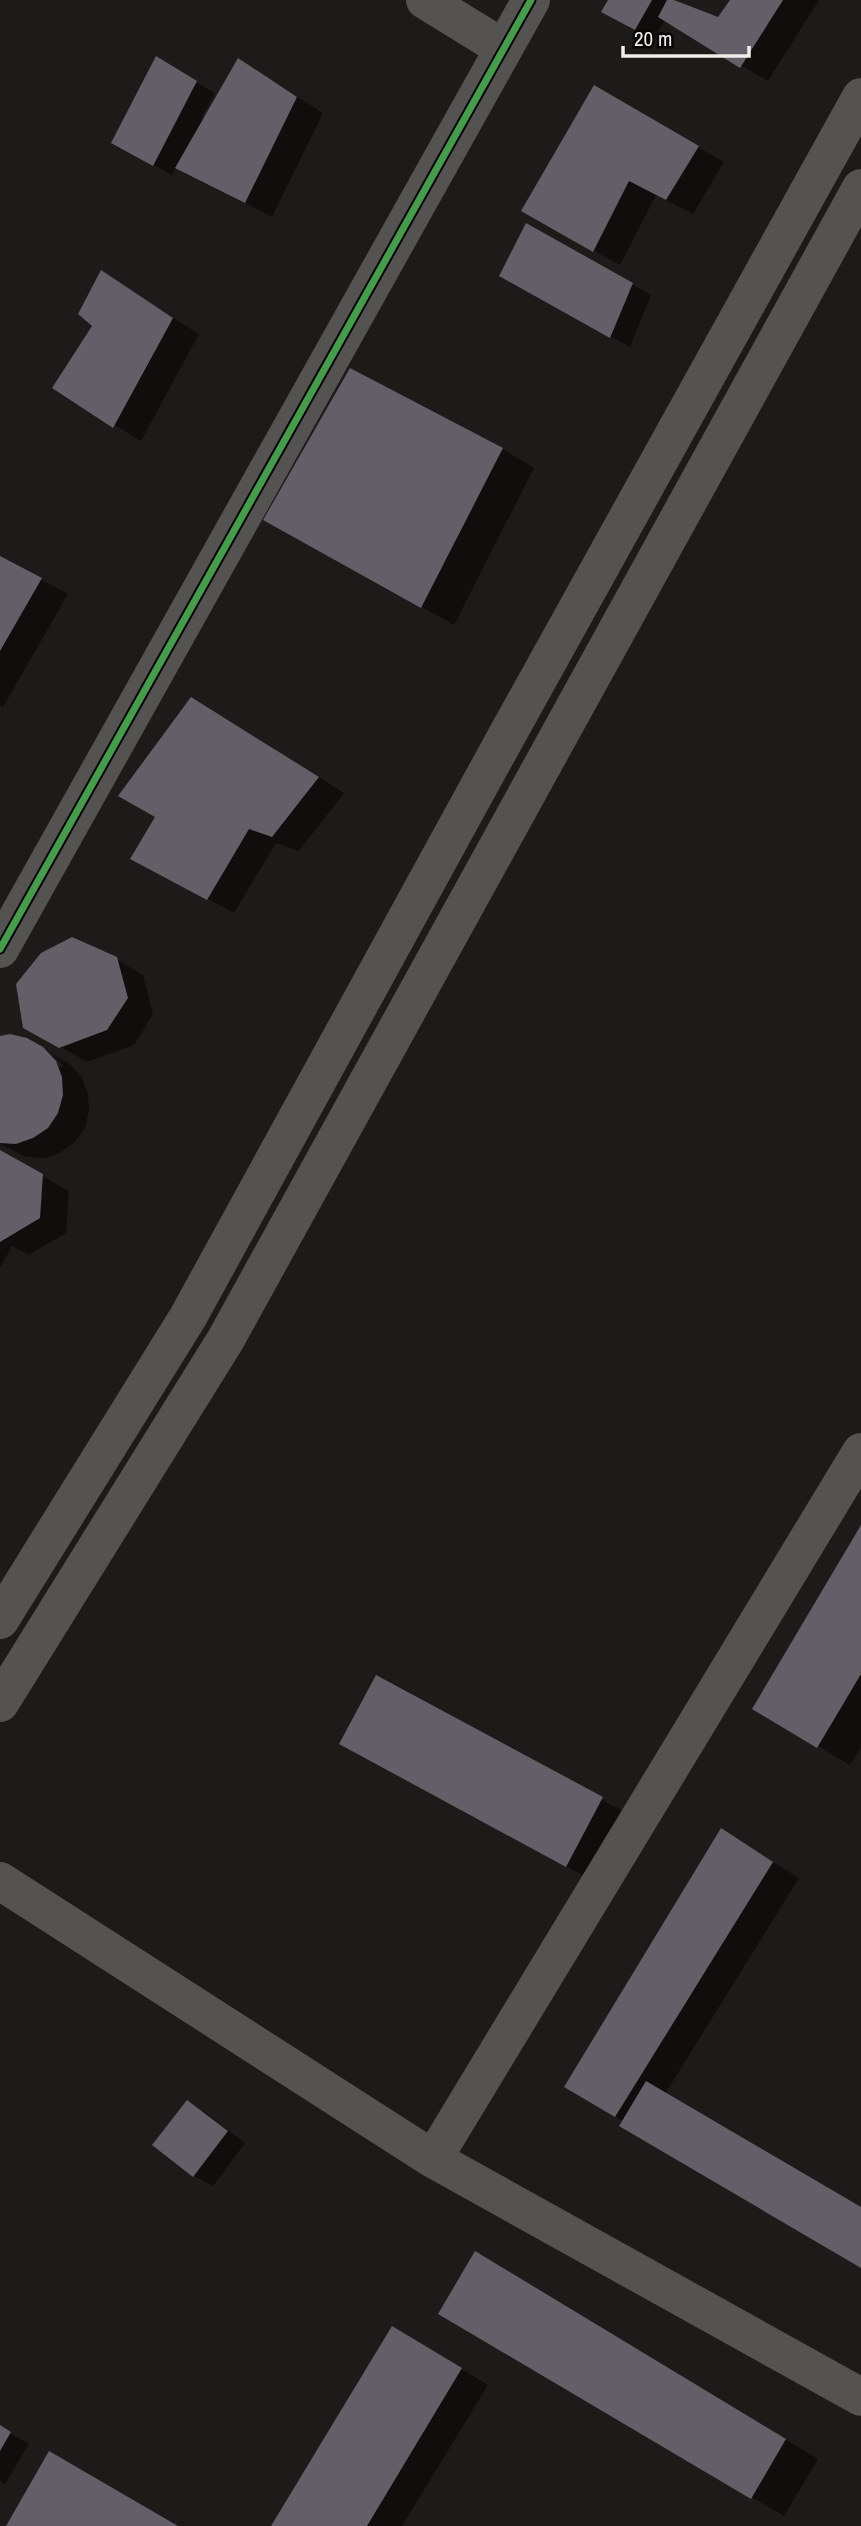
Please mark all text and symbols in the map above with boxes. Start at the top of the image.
scale bar [623,14,749,58]
text: 20 m [634,24,672,53]

